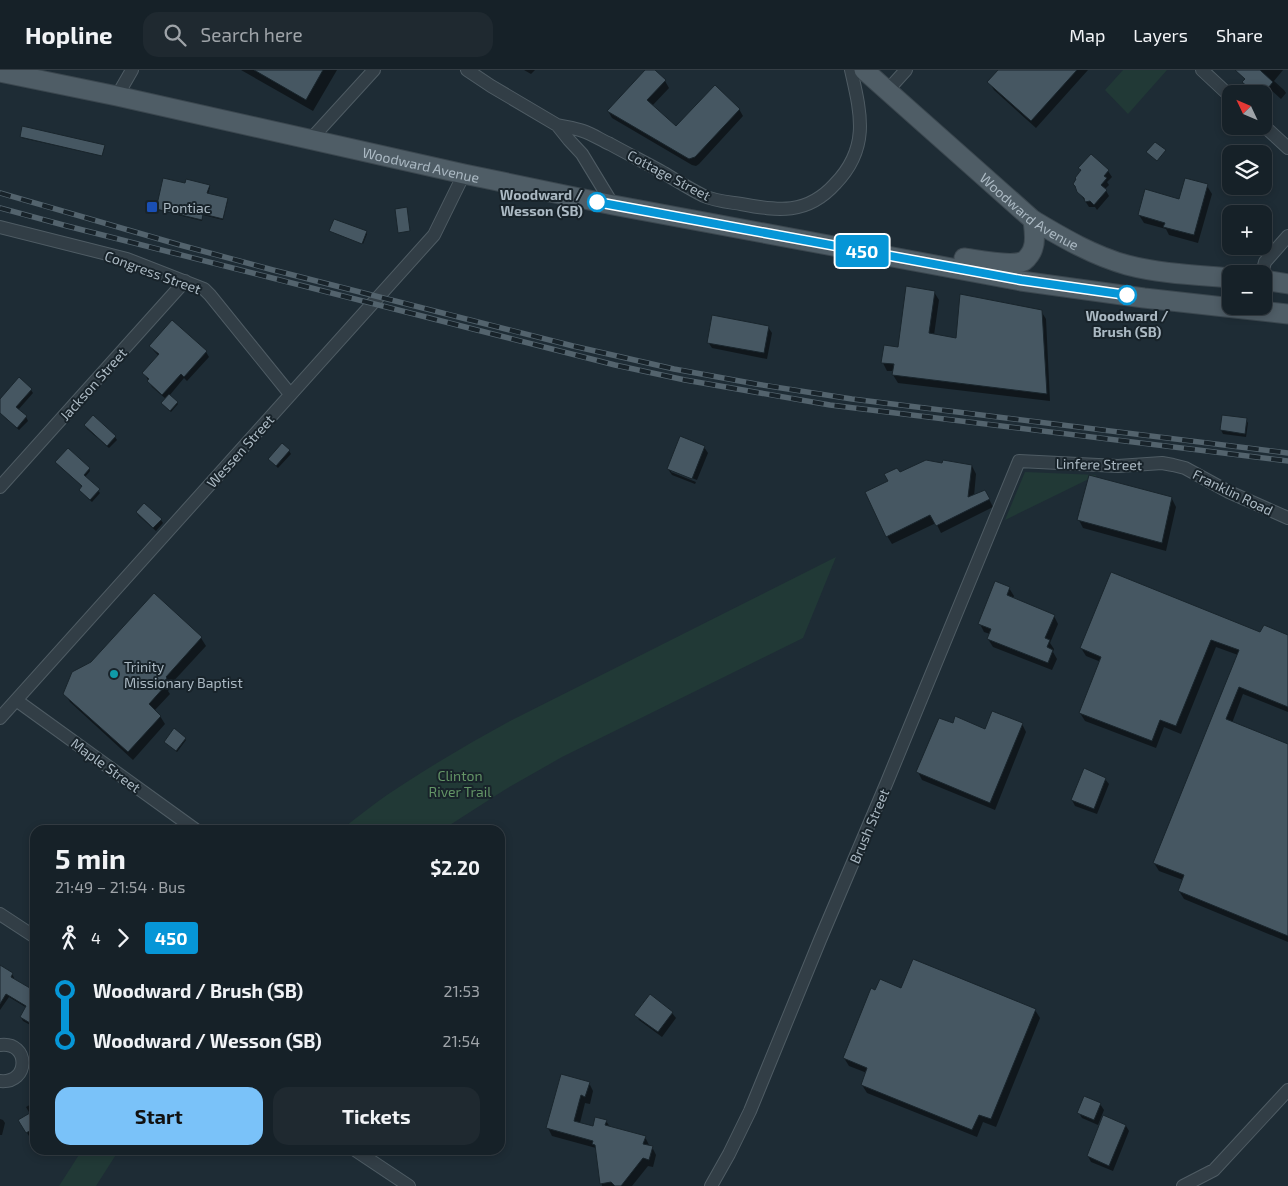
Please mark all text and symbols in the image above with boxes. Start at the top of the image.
search box [143,12,493,57]
text: Hopline [25,20,113,49]
icon: search [161,21,189,49]
text: Search here [201,23,303,46]
text: Map [1069,24,1105,46]
text: Layers [1133,24,1188,46]
text: Share [1216,24,1263,46]
north arrow [1222,85,1272,135]
map controls [1222,85,1272,315]
street label: Woodward Avenue [361,143,481,186]
button: layers [1222,145,1272,195]
street label: Cottage Street [625,146,713,204]
street label: Woodward Avenue [977,169,1082,253]
place label: Woodward / Wesson (SB) [500,186,583,219]
marker: Woodward / Wesson (SB) [587,192,607,212]
place label: Pontiac [163,199,211,216]
marker: Pontiac [145,200,159,214]
button: + [1222,205,1272,255]
line badge: 450 [833,235,891,267]
text: 450 [846,240,878,262]
street label: Congress Street [103,247,203,297]
button: − [1222,265,1272,315]
marker: Woodward / Brush (SB) [1117,285,1137,305]
place label: Woodward / Brush (SB) [1085,307,1169,340]
street label: Jackson Street [56,344,130,424]
street label: Wessen Street [203,411,277,491]
street label: Linfere Street [1056,455,1142,473]
street label: Franklin Road [1190,465,1276,519]
place label: Trinity Missionary Baptist [124,658,243,691]
marker: Trinity Missionary Baptist [108,668,120,680]
street label: Maple Street [68,734,144,796]
park label: Clinton River Trail [429,767,492,800]
street label: Brush Street [846,786,892,866]
text: 5 min [55,841,126,875]
text: $2.20 [430,856,480,879]
text: 21:49 – 21:54 · Bus [55,877,185,896]
icon: walk [55,924,83,952]
icon: forward [109,924,137,952]
text: 450 [155,927,188,949]
text: 4 [91,928,101,947]
text: Woodward / Brush (SB) [93,979,303,1002]
text: 21:53 [443,981,480,1000]
text: Woodward / Wesson (SB) [93,1029,322,1052]
text: 21:54 [442,1031,480,1050]
button: Start [55,1087,263,1145]
button: Tickets [273,1087,480,1145]

